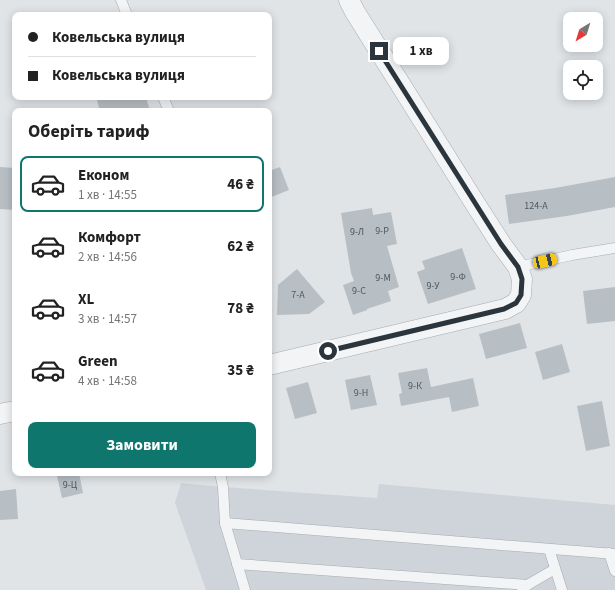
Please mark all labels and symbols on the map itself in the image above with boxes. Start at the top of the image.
north arrow [563,12,603,52]
callout: 1 хв [393,37,449,65]
route end [370,42,388,60]
house number: 124-А [524,199,548,213]
house number: 9-Р [375,224,389,238]
house number: 9-Л [350,225,364,239]
car [532,252,558,270]
house number: 9-Ф [450,270,466,284]
house number: 9-М [375,271,391,285]
house number: 9-У [427,279,440,293]
house number: 9-С [352,284,366,298]
house number: 7-А [291,288,305,302]
route start [319,342,337,360]
house number: 9-К [408,379,422,393]
house number: 9-Н [354,386,368,400]
house number: 9-Ц [63,478,78,492]

